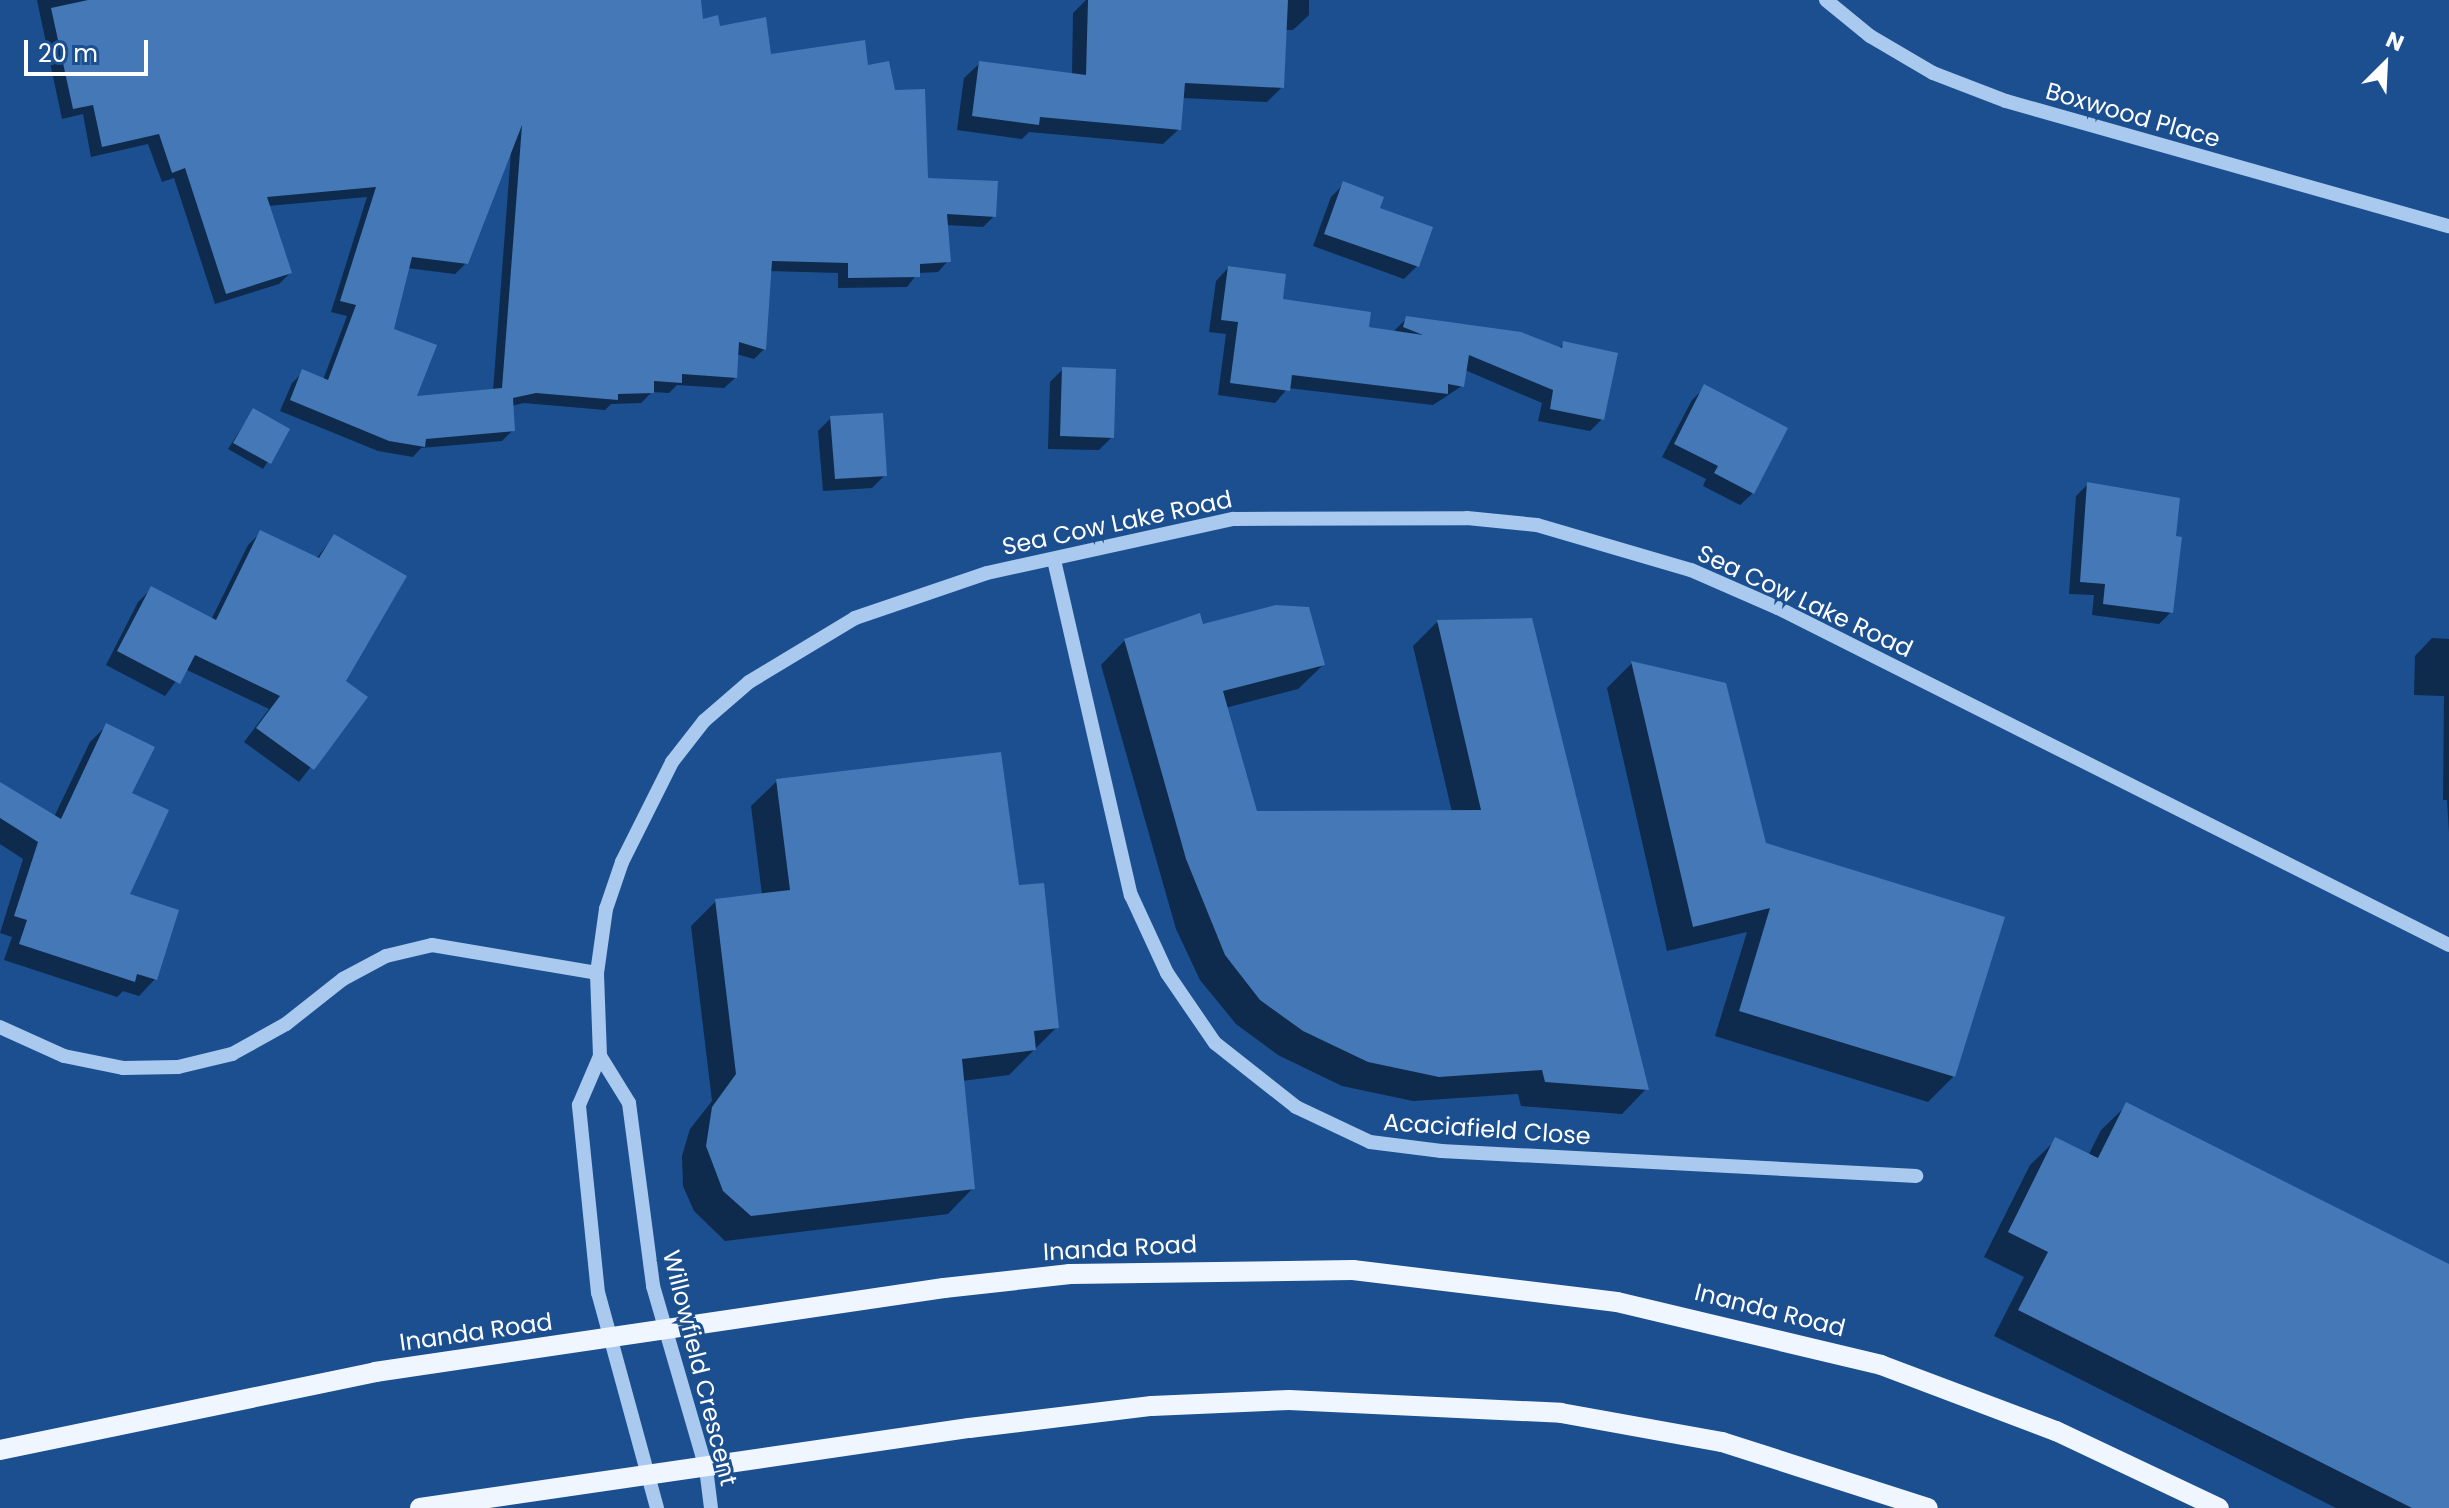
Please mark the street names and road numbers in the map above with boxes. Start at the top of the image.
street label: Boxwood Place [2042,76,2224,154]
street label: Sea Cow Lake Road [999,485,1235,561]
street label: Sea Cow Lake Road [1693,538,1917,664]
street label: Acaciafield Close [1382,1107,1592,1151]
street label: Inanda Road [1042,1230,1198,1266]
street label: Willowfield Crescent [657,1247,743,1489]
street label: Inanda Road [1692,1277,1848,1343]
street label: Inanda Road [398,1307,554,1357]

